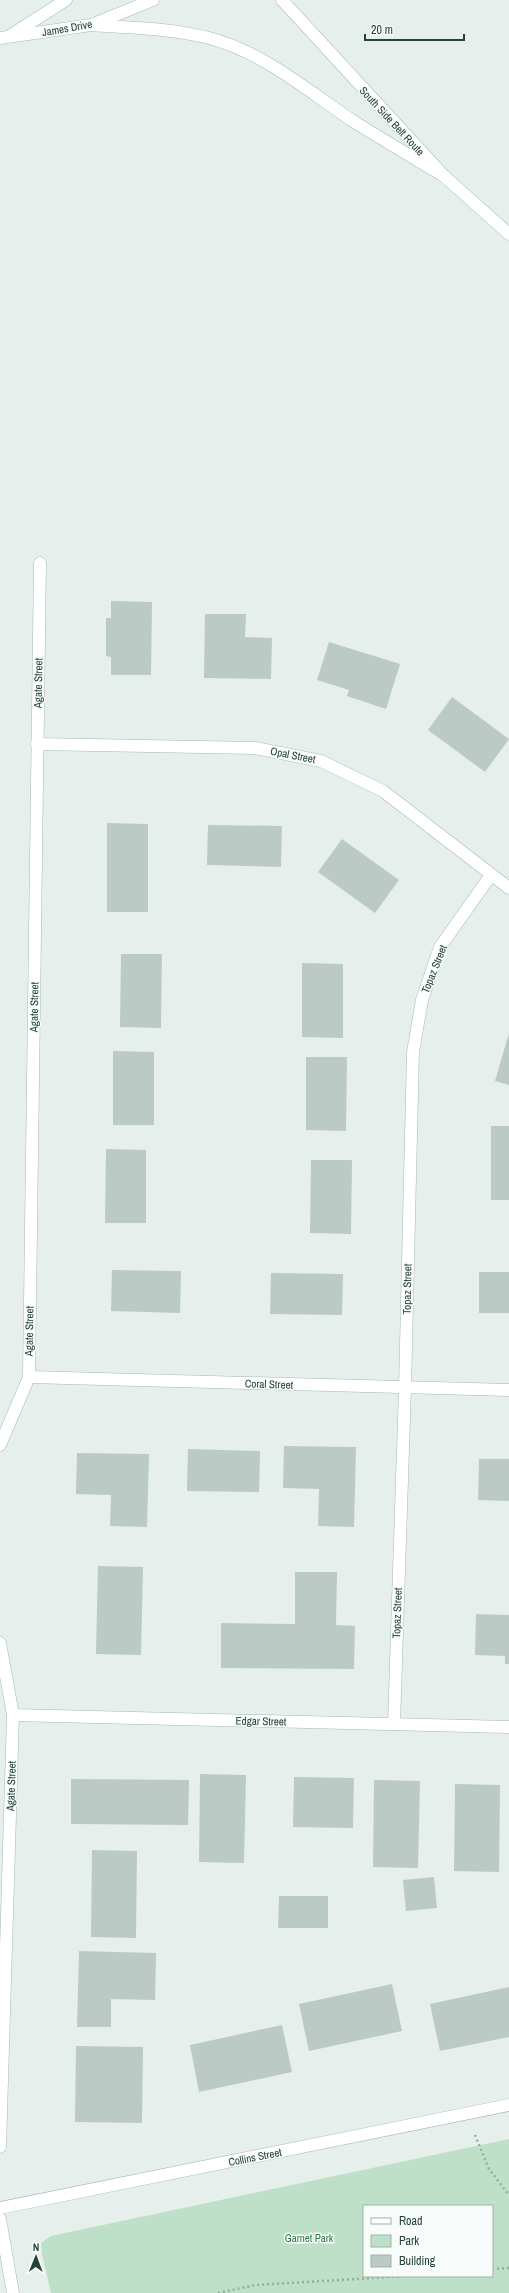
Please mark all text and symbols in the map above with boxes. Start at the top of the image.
scale bar [365,16,464,42]
street label: James Drive [41,17,93,39]
text: 20 m [371,22,393,38]
street label: South Side Belt Route [356,84,428,158]
street label: Agate Street [31,657,45,709]
street label: Opal Street [269,744,317,766]
street label: Topaz Street [418,942,450,995]
street label: Agate Street [27,981,41,1033]
street label: Topaz Street [400,1263,414,1314]
street label: Agate Street [22,1305,36,1357]
street label: Coral Street [245,1376,294,1392]
street label: Topaz Street [389,1587,405,1639]
street label: Edgar Street [236,1714,287,1728]
street label: Agate Street [3,1760,19,1812]
street label: Collins Street [227,2145,283,2169]
legend [363,2205,493,2277]
text: Road [399,2213,423,2229]
park label: Garnet Park [285,2231,334,2245]
text: Park [399,2233,419,2249]
north arrow [16,2237,56,2277]
text: N [33,2240,40,2254]
text: Building [399,2253,436,2269]

